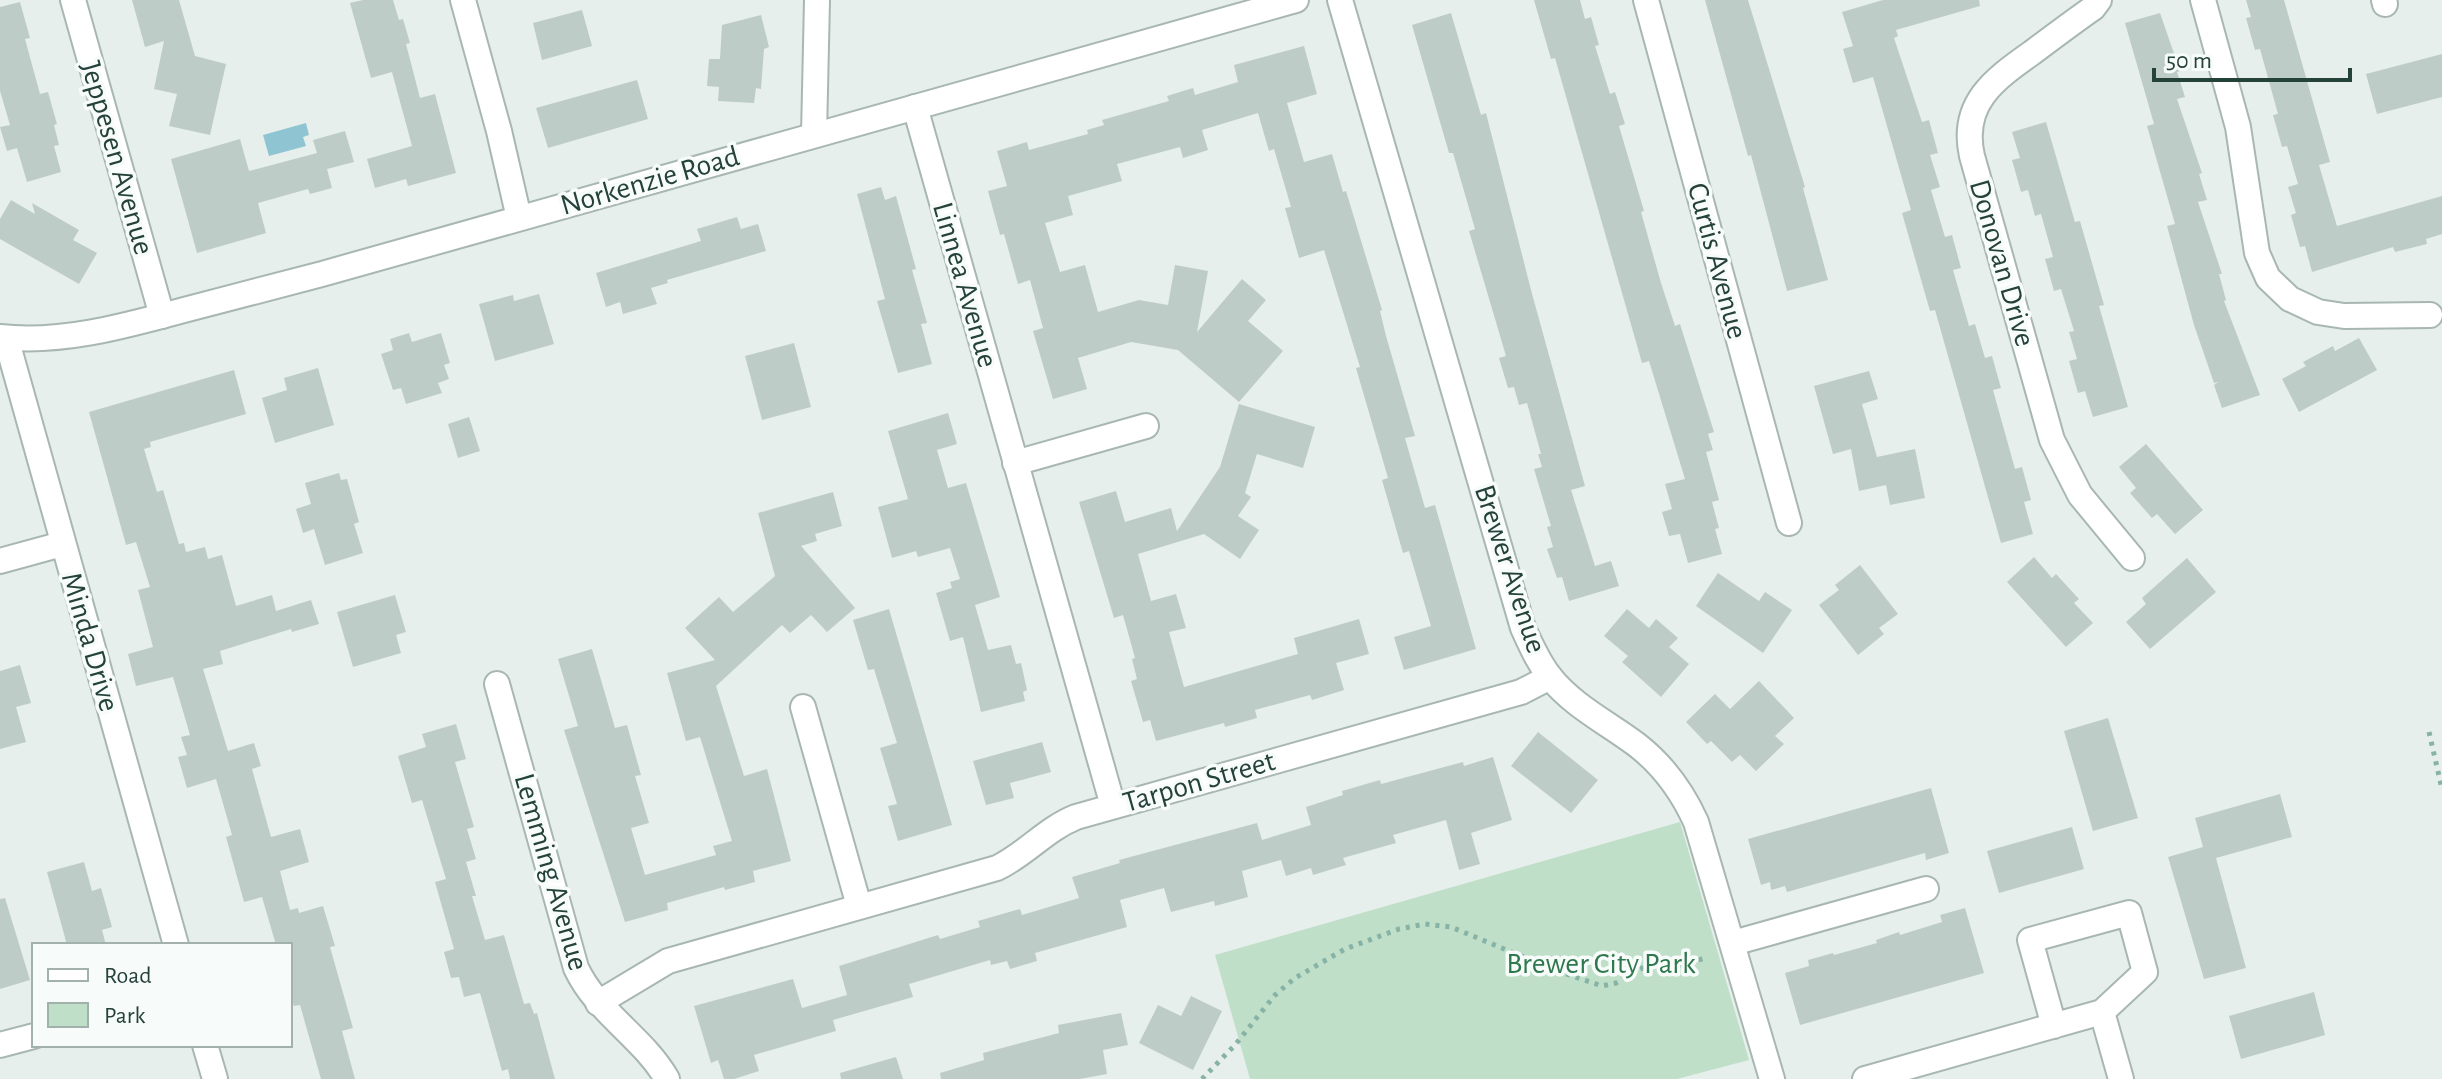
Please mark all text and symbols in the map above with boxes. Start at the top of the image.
scale bar [2154,32,2350,82]
text: 50 m [2166,49,2212,73]
street label: Jeppesen Avenue [75,58,159,258]
street label: Norkenzie Road [557,141,743,221]
street label: Donovan Drive [1964,176,2040,350]
street label: Curtis Avenue [1682,180,1752,342]
street label: Linnea Avenue [927,199,1003,371]
street label: Brewer Avenue [1469,481,1551,657]
street label: Minda Drive [56,569,124,715]
street label: Tarpon Street [1120,746,1279,818]
street label: Lemming Avenue [509,770,593,974]
legend [32,943,292,1047]
park label: Brewer City Park [1506,949,1696,979]
text: Road [104,964,152,988]
text: Park [104,1004,145,1028]

